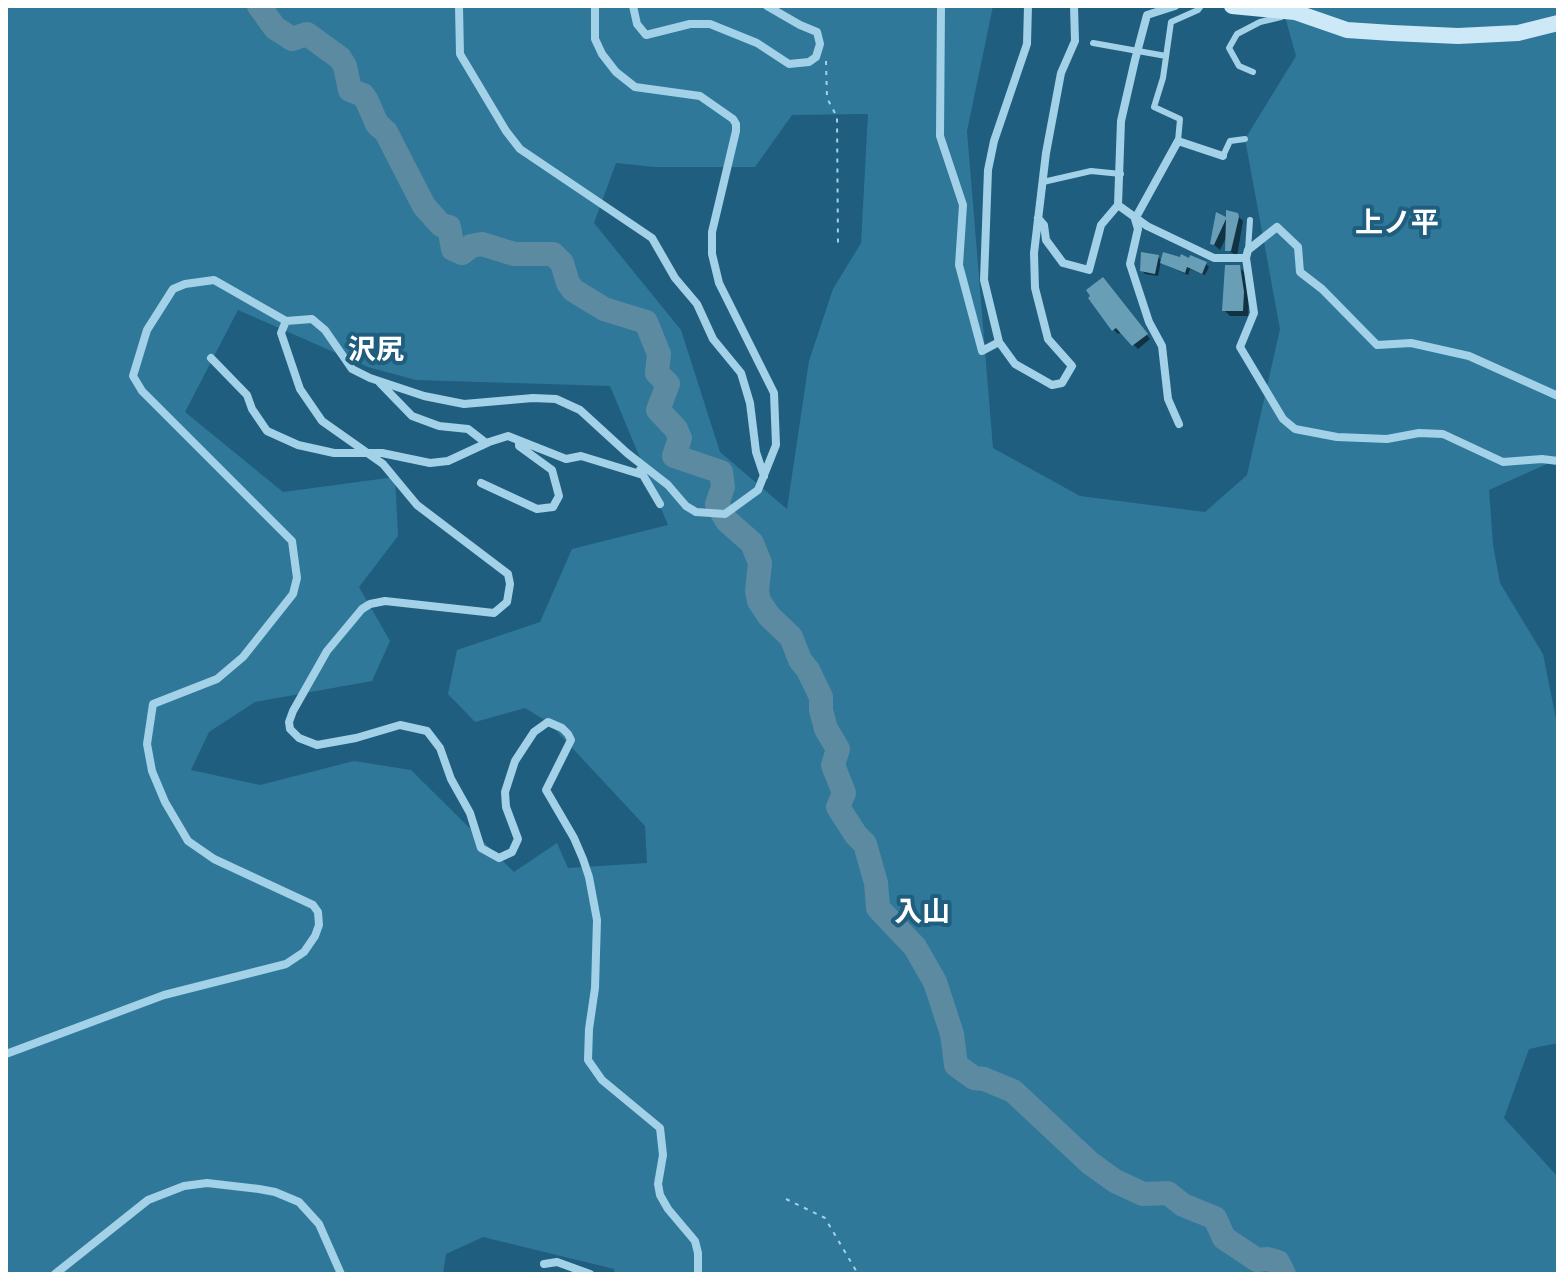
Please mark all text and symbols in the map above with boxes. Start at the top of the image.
district label: 上ノ平 [1355,208,1439,242]
district label: 沢尻 [348,335,404,369]
district label: 入山 [894,897,950,931]

